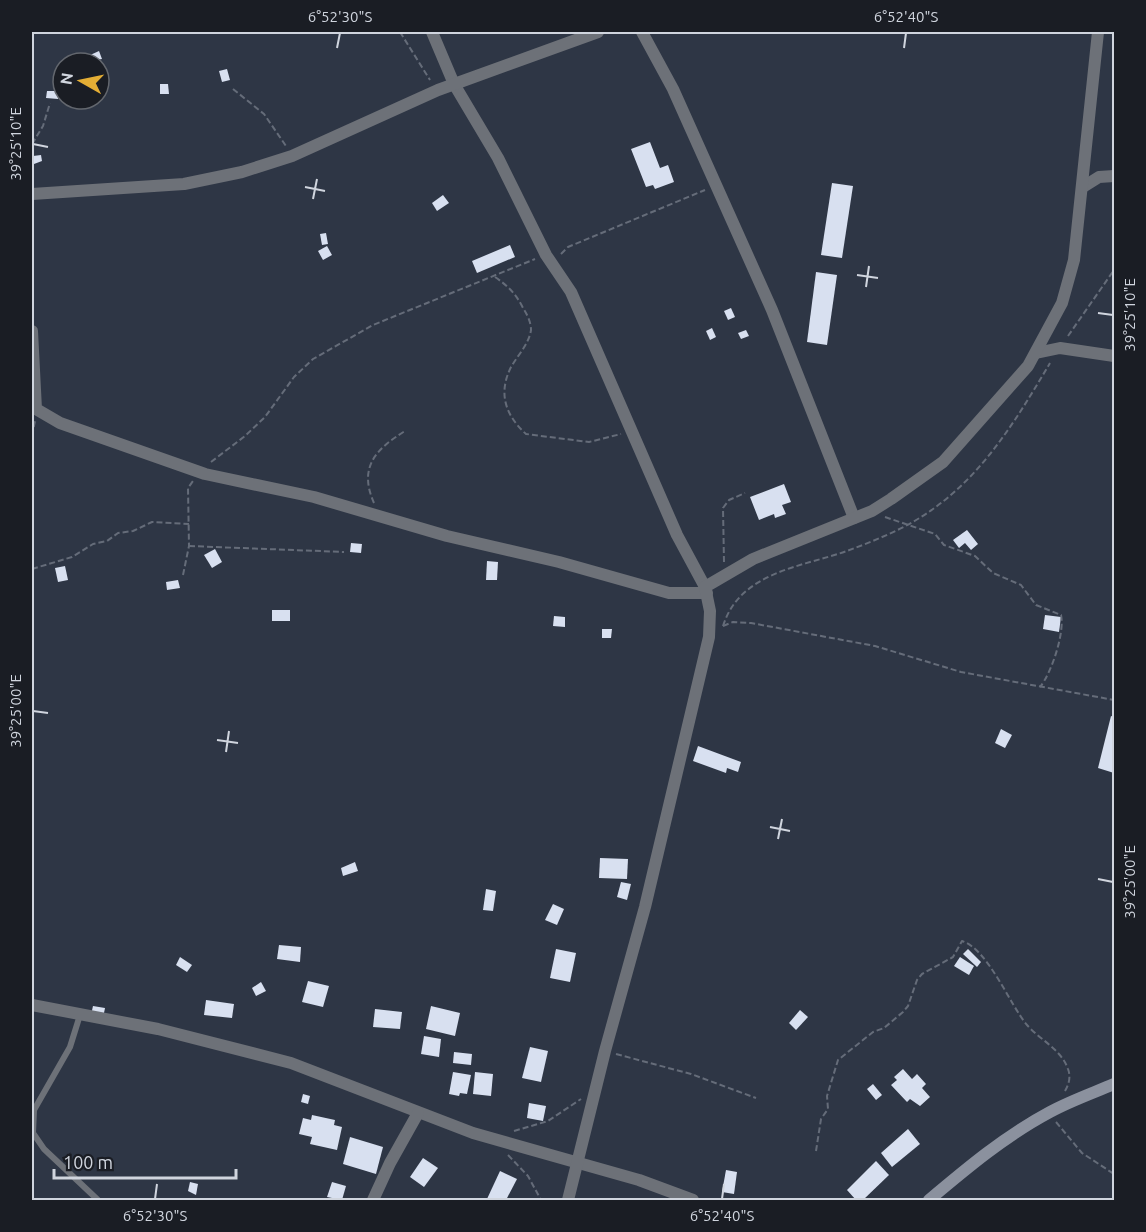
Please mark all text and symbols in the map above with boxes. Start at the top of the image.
text: 6°52'30"S [308,8,372,25]
text: 6°52'40"S [874,8,938,25]
north arrow [51,51,111,111]
text: N [56,71,76,86]
text: 39°25'10"E [7,107,24,181]
text: 39°25'10"E [1121,278,1138,352]
text: 39°25'00"E [7,674,24,748]
text: 39°25'00"E [1121,845,1138,919]
scale bar [54,1142,236,1180]
text: 100 m [63,1152,113,1172]
text: 6°52'30"S [123,1207,187,1224]
text: 6°52'40"S [690,1207,754,1224]

